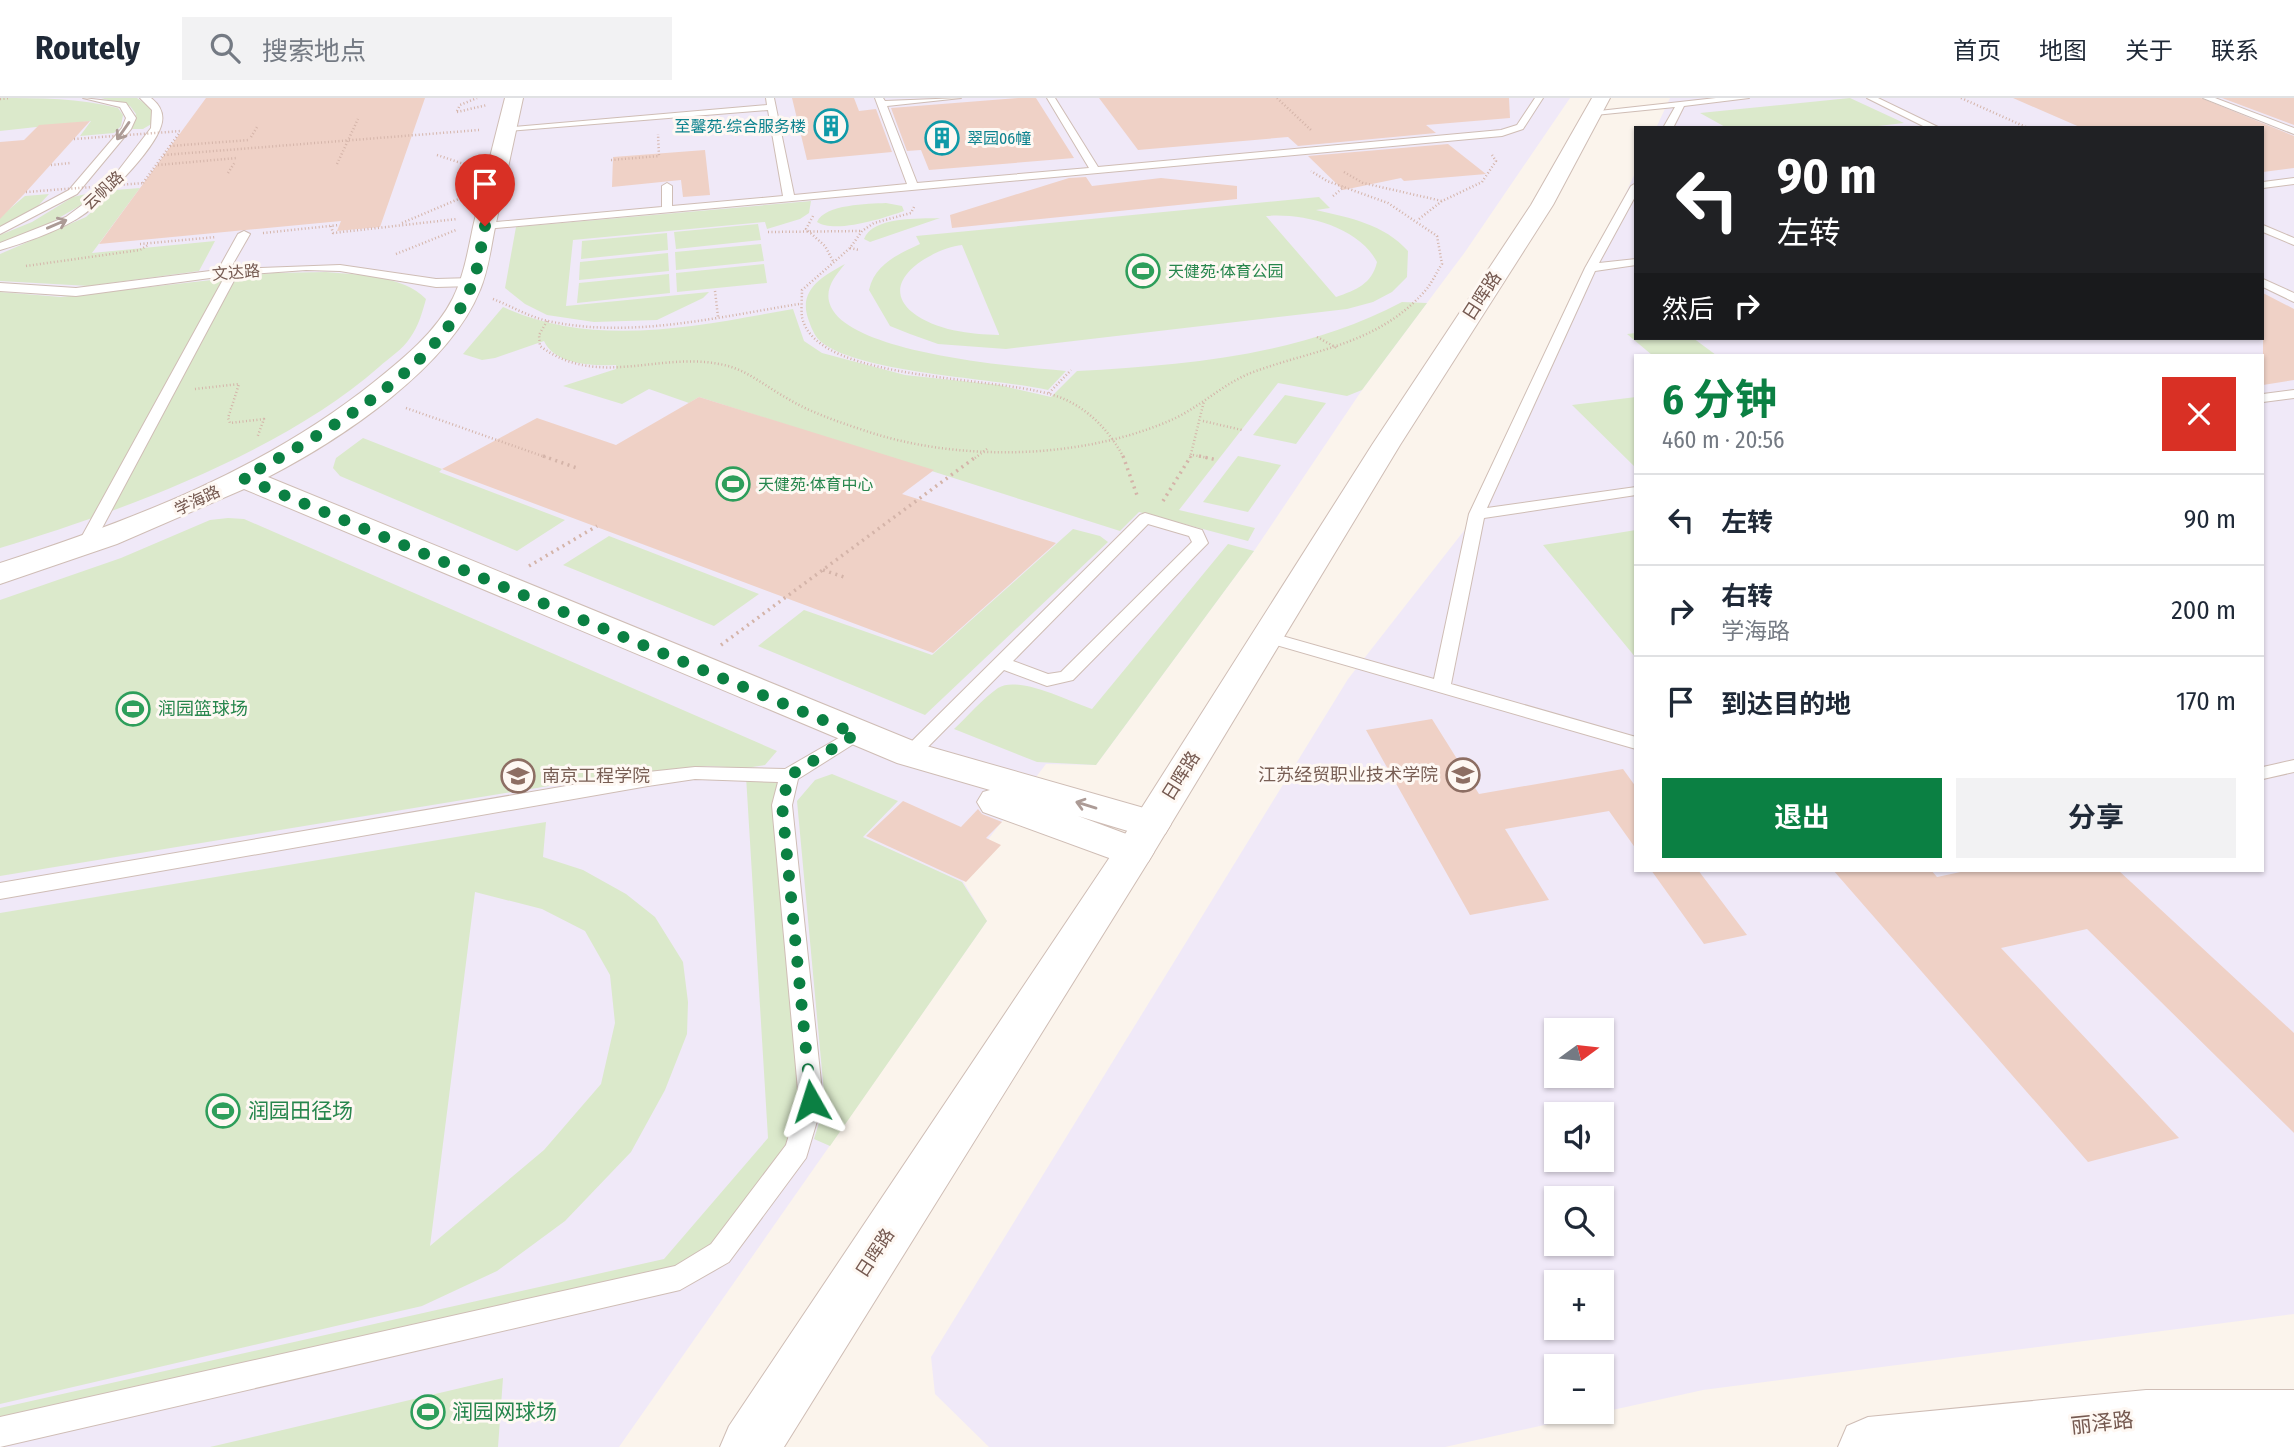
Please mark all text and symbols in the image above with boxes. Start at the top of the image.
search box [182,17,672,80]
text: Routely [35,28,140,68]
icon: search [206,29,244,67]
text: 搜索地点 [262,36,366,67]
text: 首页 [1953,37,2001,65]
text: 地图 [2039,37,2087,65]
text: 关于 [2125,37,2173,65]
text: 联系 [2211,37,2259,65]
building icon: 至馨苑·综合服务楼 [812,107,850,145]
place label: 至馨苑·综合服务楼 [675,117,806,136]
building icon: 翠园06幢 [923,119,961,157]
one-way arrow [116,121,130,140]
place label: 翠园06幢 [967,129,1031,148]
text: 90 m [1777,147,1877,206]
pin [455,154,515,226]
icon: left [1662,154,1753,245]
icon: arrive [466,165,504,203]
street label: 云帆路 [79,167,127,214]
text: 左转 [1777,214,1841,252]
one-way arrow [46,217,68,230]
sports icon: 天健苑·体育公园 [1124,252,1162,290]
street label: 文达路 [211,261,261,284]
place label: 天健苑·体育公园 [1168,262,1283,281]
street label: 日晖路 [1458,267,1506,325]
icon: right [1728,287,1766,325]
text: 然后 [1662,294,1714,325]
text: 6 分钟 [1662,375,1777,425]
button: close [2162,377,2236,451]
text: 460 m · 20:56 [1662,426,1784,454]
sports icon: 天健苑·体育中心 [714,465,752,503]
place label: 天健苑·体育中心 [758,475,873,494]
street label: 学海路 [171,482,223,519]
icon: left [1662,501,1700,539]
text: 90 m [2184,504,2236,535]
text: 左转 [1721,507,1773,538]
text: 右转 [1721,581,1773,612]
icon: right [1662,592,1700,630]
text: 200 m [2171,595,2236,626]
text: 学海路 [1721,617,1790,645]
icon: arrive [1662,683,1700,721]
text: 170 m [2176,686,2236,717]
text: 到达目的地 [1721,689,1851,720]
sports icon: 润园篮球场 [114,690,152,728]
place label: 润园篮球场 [158,698,248,720]
street label: 日晖路 [1157,747,1205,805]
school or university icon: 江苏经贸职业技术学院 [1444,756,1482,794]
school or university icon: 南京工程学院 [499,757,537,795]
place label: 江苏经贸职业技术学院 [1258,764,1438,786]
place label: 南京工程学院 [542,765,650,787]
button: 退出 [1662,778,1942,858]
button: 分享 [1956,778,2236,858]
one-way arrow [1075,797,1097,810]
north arrow [1544,1018,1614,1088]
map controls [1544,1018,1614,1424]
position arrow [774,1064,848,1138]
sports icon: 润园田径场 [204,1092,242,1130]
place label: 润园田径场 [248,1098,353,1124]
button: sound [1544,1102,1614,1172]
button: search [1544,1186,1614,1256]
street label: 日晖路 [851,1224,899,1282]
button: + [1544,1270,1614,1340]
button: − [1544,1354,1614,1424]
sports icon: 润园网球场 [409,1393,447,1431]
place label: 润园网球场 [452,1399,557,1425]
street label: 丽泽路 [2069,1407,2135,1439]

